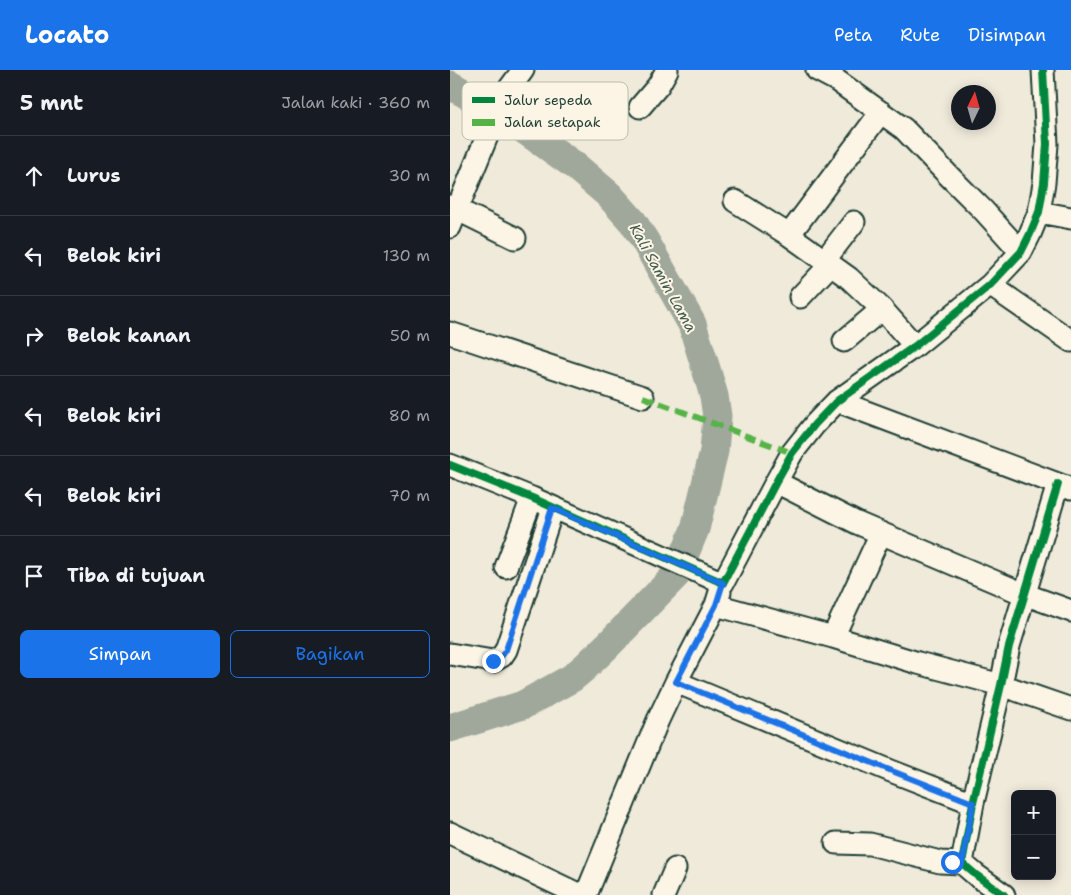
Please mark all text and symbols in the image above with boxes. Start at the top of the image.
text: Locato [25,19,109,51]
text: Peta [834,23,872,47]
text: Rute [900,23,940,47]
text: Disimpan [968,23,1046,47]
legend [462,82,628,140]
north arrow [951,85,996,130]
text: 5 mnt [20,89,83,117]
text: Jalur sepeda [504,91,592,109]
text: Jalan kaki · 360 m [281,92,430,113]
text: Jalan setapak [504,113,601,131]
icon: ahead [20,162,48,190]
text: Lurus [67,163,121,188]
text: 30 m [389,165,430,186]
water label: Kali Samin Lama [625,220,701,336]
icon: left [20,242,48,270]
text: Belok kiri [67,243,161,268]
text: 130 m [383,245,430,266]
icon: right [20,322,48,350]
text: Belok kanan [67,323,191,348]
text: 50 m [390,325,430,346]
icon: left [20,402,48,430]
text: Belok kiri [67,403,161,428]
text: 80 m [389,405,430,426]
icon: left [20,482,48,510]
text: Belok kiri [67,483,161,508]
text: 70 m [389,485,430,506]
icon: arrive [20,562,48,590]
text: Tiba di tujuan [67,563,205,588]
button: Simpan [20,630,220,678]
button: Bagikan [230,630,430,678]
route end [482,650,505,673]
map controls [1011,790,1056,880]
button: + [1011,790,1056,835]
button: − [1011,835,1056,880]
route start [941,851,964,874]

